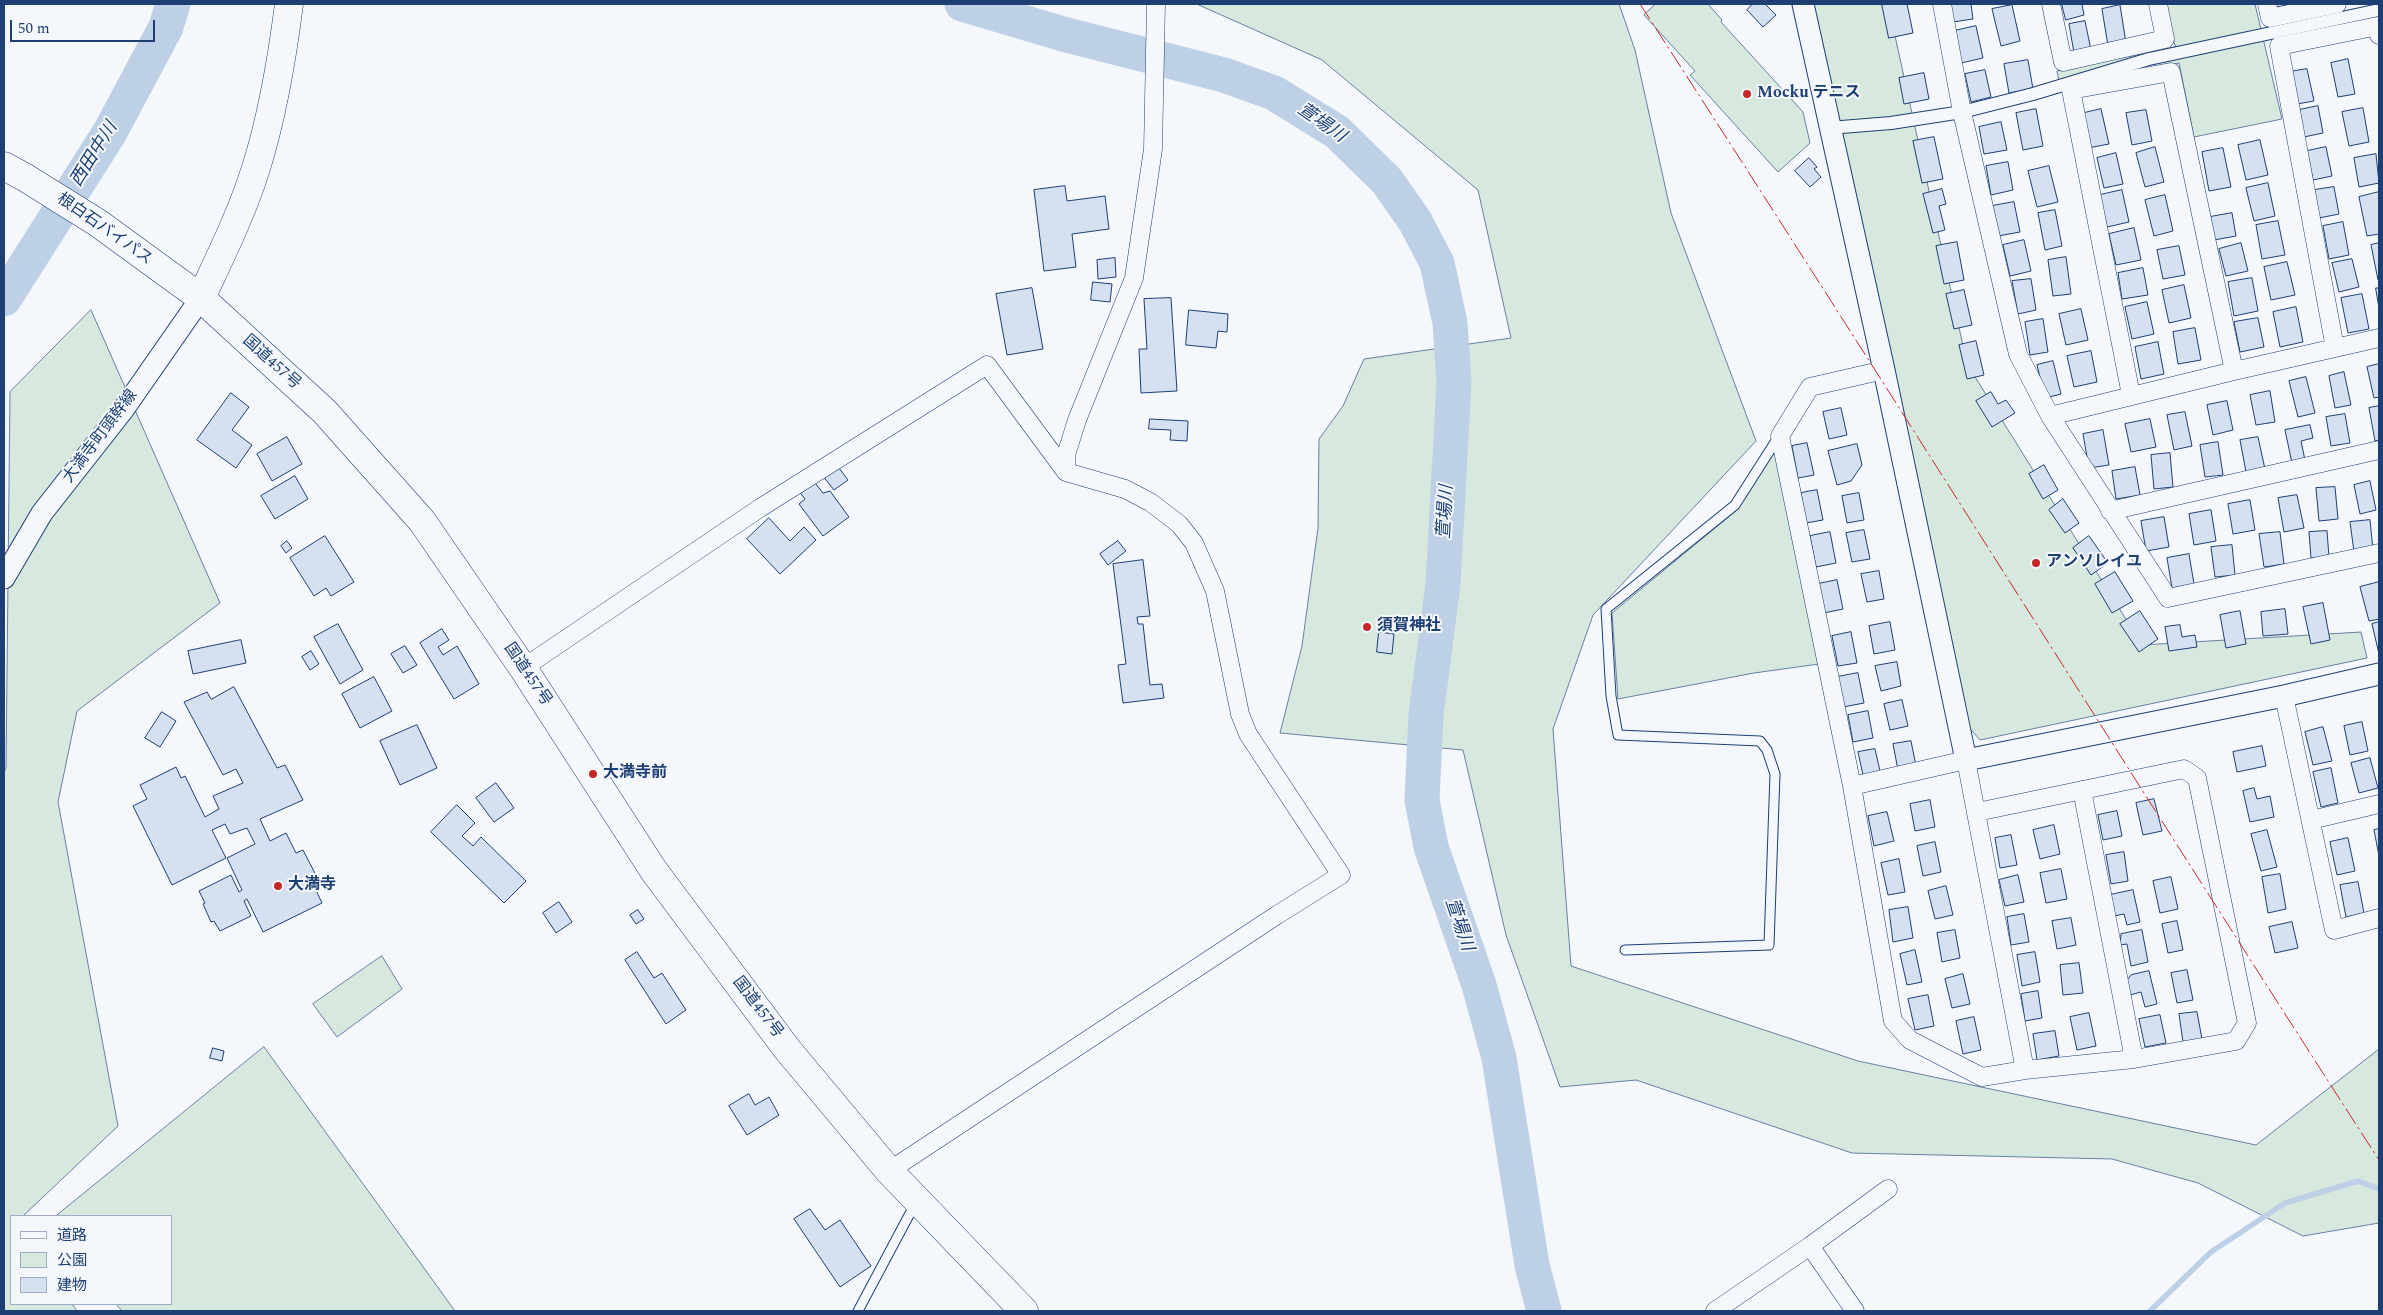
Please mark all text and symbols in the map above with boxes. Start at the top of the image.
scale bar [12,10,158,42]
text: 50 m [18,17,50,40]
place label: Mocku テニス [1757,84,1861,104]
marker: Mocku テニス [1741,88,1753,100]
water label: 萱場川 [1293,100,1349,148]
water label: 西田中川 [67,119,123,191]
street label: 根白石バイパス [53,190,155,270]
street label: 国道457号 [238,332,304,394]
street label: 大満寺町頭幹線 [60,386,142,488]
water label: 萱場川 [1435,484,1459,540]
place label: アンソレイユ [2046,553,2142,573]
marker: アンソレイユ [2030,557,2042,569]
place label: 須賀神社 [1377,617,1441,637]
marker: 須賀神社 [1361,621,1373,633]
street label: 国道457号 [499,640,555,710]
place label: 大満寺前 [603,764,667,784]
marker: 大満寺前 [587,768,599,780]
place label: 大満寺 [288,876,336,896]
marker: 大満寺 [272,880,284,892]
water label: 萱場川 [1439,896,1477,954]
street label: 国道457号 [728,973,786,1043]
legend [10,1215,172,1305]
text: 道路 [57,1224,87,1247]
text: 公園 [57,1249,87,1272]
text: 建物 [57,1274,87,1297]

